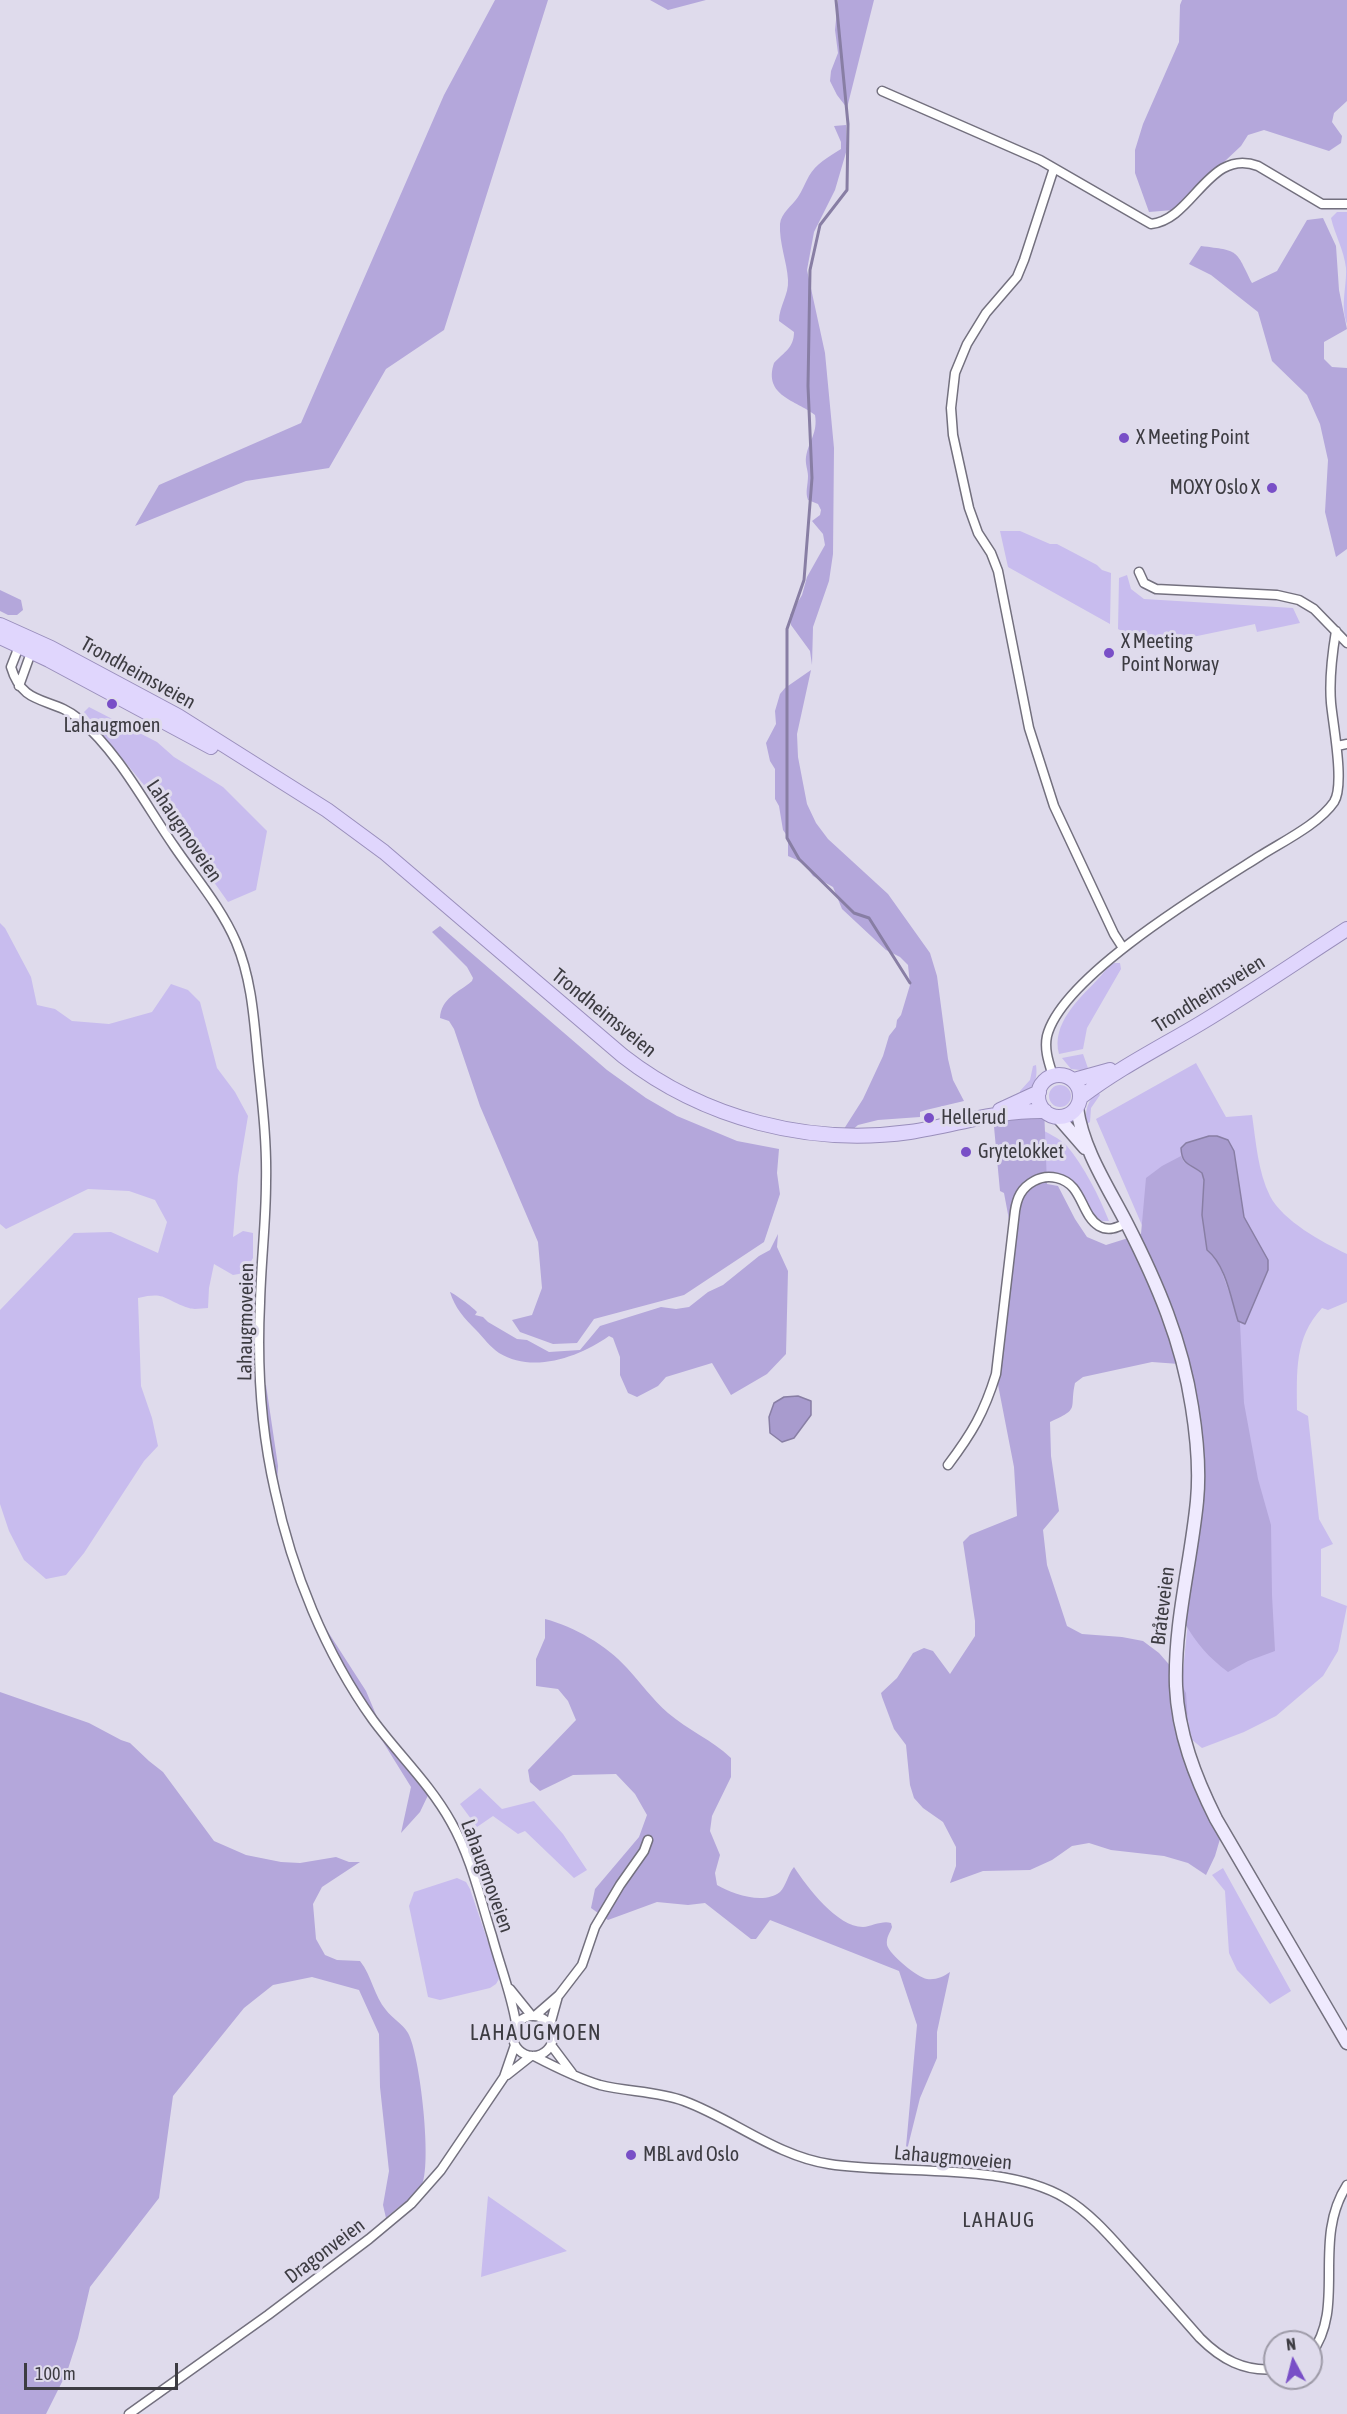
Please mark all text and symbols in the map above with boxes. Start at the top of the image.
place label: X Meeting Point [1136,426,1250,450]
marker: X Meeting Point [1117,431,1131,445]
place label: MOXY Oslo X [1170,476,1260,500]
marker: MOXY Oslo X [1265,481,1279,495]
place label: X Meeting Point Norway [1121,630,1219,677]
street label: Trondheimsveien [76,632,200,714]
marker: X Meeting Point Norway [1102,646,1116,660]
marker: Lahaugmoen [105,697,119,711]
place label: Lahaugmoen [64,714,160,738]
street label: Lahaugmoveien [141,775,227,887]
street label: Trondheimsveien [1149,950,1269,1038]
street label: Trondheimsveien [547,964,661,1062]
place label: Hellerud [941,1106,1006,1130]
marker: Hellerud [922,1111,936,1125]
place label: Grytelokket [978,1140,1064,1164]
marker: Grytelokket [959,1145,973,1159]
street label: Lahaugmoveien [233,1263,259,1381]
street label: Bråteveien [1146,1565,1180,1647]
street label: Lahaugmoveien [455,1816,519,1936]
district label: LAHAUGMOEN [470,2020,602,2046]
street label: Lahaugmoveien [893,2141,1013,2175]
place label: MBL avd Oslo [643,2143,739,2167]
marker: MBL avd Oslo [624,2148,638,2162]
district label: LAHAUG [962,2207,1036,2233]
street label: Dragonveien [280,2213,370,2289]
north arrow [1263,2330,1323,2390]
text: N [1285,2335,1297,2354]
scale bar [27,2351,182,2389]
text: 100 m [35,2363,76,2384]

